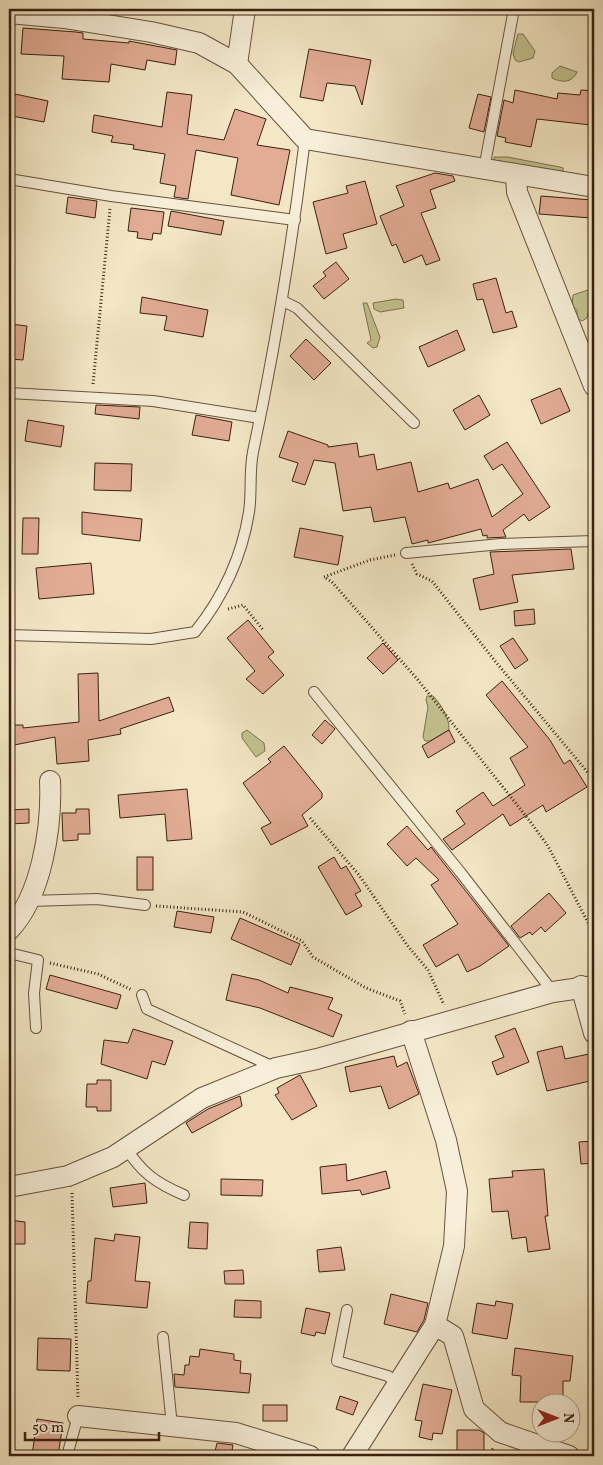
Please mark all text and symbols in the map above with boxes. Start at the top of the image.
north arrow [530,1392,580,1442]
scale bar [25,1410,159,1442]
text: N [558,1413,577,1423]
text: 50 m [32,1418,64,1439]

